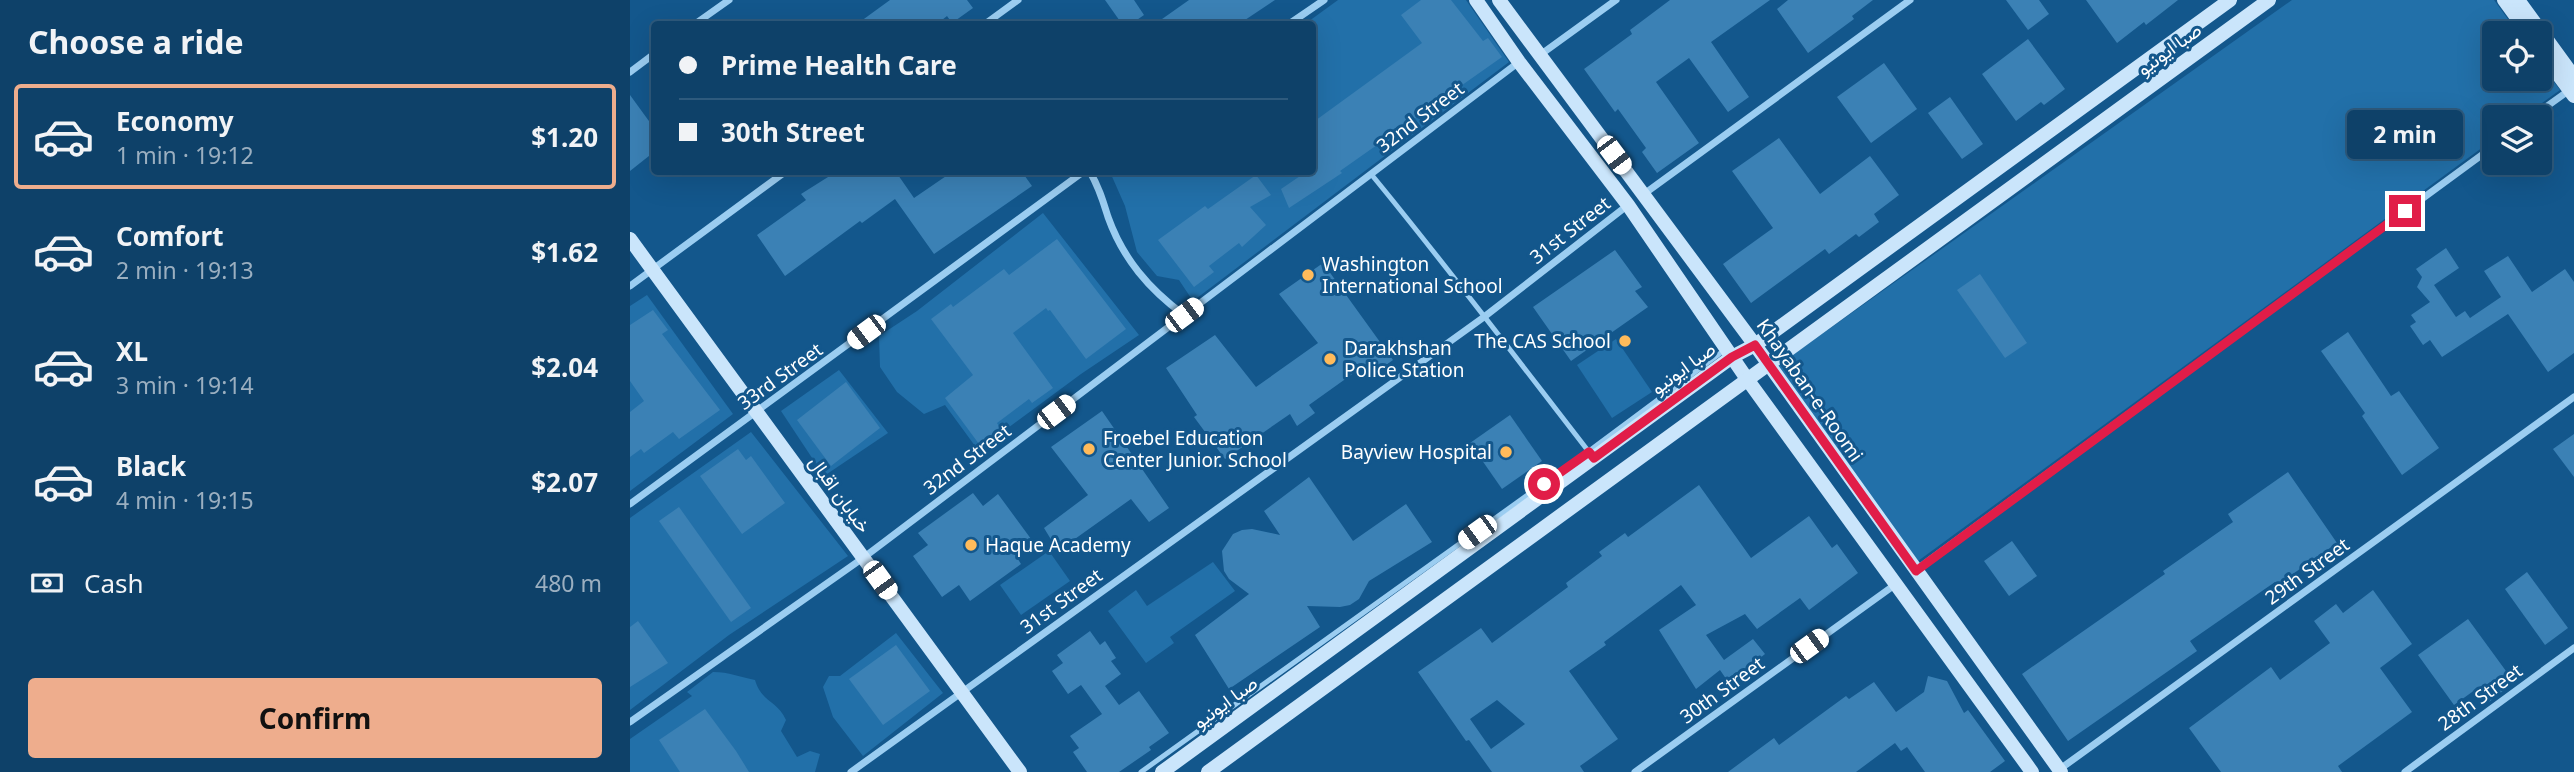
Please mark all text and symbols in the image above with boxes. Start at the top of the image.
street label: صبا ایونیو [2131,17,2207,81]
text: Choose a ride [28,20,244,63]
map controls [2482,21,2552,175]
button: locate [2482,21,2552,91]
text: Prime Health Care [721,47,957,83]
street label: 32nd Street [1371,75,1469,158]
text: Economy [116,103,234,139]
icon: car [32,105,95,168]
button: layers [2482,105,2552,175]
callout: 2 min [2347,110,2463,158]
text: 30th Street [721,114,865,150]
text: 2 min [2373,118,2437,150]
text: $1.20 [531,119,598,155]
car [1593,132,1636,178]
text: 1 min · 19:12 [116,139,254,171]
street label: 31st Street [1524,190,1616,270]
route end [2389,195,2421,227]
text: Comfort [116,218,224,254]
icon: car [32,220,95,283]
text: $1.62 [531,234,598,270]
place label: Washington International School [1322,251,1503,299]
text: 2 min · 19:13 [116,254,254,286]
marker: Washington International School [1300,267,1316,283]
car [1161,294,1208,336]
car [843,311,890,353]
street label: Khayaban-e-Roomi [1751,313,1869,467]
place label: The CAS School [1474,328,1611,354]
text: XL [116,333,148,369]
marker: The CAS School [1617,333,1633,349]
icon: car [32,335,95,398]
place label: Darakhshan Police Station [1344,335,1465,383]
street label: 33rd Street [732,336,828,416]
street label: صبا ایونیو [1645,336,1721,400]
text: $2.04 [531,349,598,385]
marker: Darakhshan Police Station [1322,351,1338,367]
text: 3 min · 19:14 [116,369,254,401]
car [1033,391,1080,433]
street label: 32nd Street [918,417,1016,500]
place label: Froebel Education Center Junior. School [1103,425,1287,473]
place label: Bayview Hospital [1341,439,1492,465]
marker: Froebel Education Center Junior. School [1081,441,1097,457]
marker: Bayview Hospital [1498,444,1514,460]
text: Black [116,448,186,484]
icon: car [32,450,95,513]
street label: خیابان اقبال [803,450,877,538]
text: $2.07 [531,464,598,500]
route start [1528,468,1560,500]
text: 4 min · 19:15 [116,484,254,516]
car [1454,511,1501,553]
place label: Haque Academy [985,532,1131,558]
street label: 29th Street [2260,532,2355,610]
marker: Haque Academy [963,537,979,553]
car [860,557,901,603]
street label: 31st Street [1015,562,1107,640]
icon: cash [28,564,66,602]
text: Cash [84,565,144,601]
text: 480 m [535,567,602,599]
car [1786,625,1833,667]
street label: 30th Street [1675,651,1770,729]
street label: 28th Street [2433,658,2528,736]
street label: صبا ایونیو [1187,670,1263,734]
button: Confirm [28,678,602,758]

